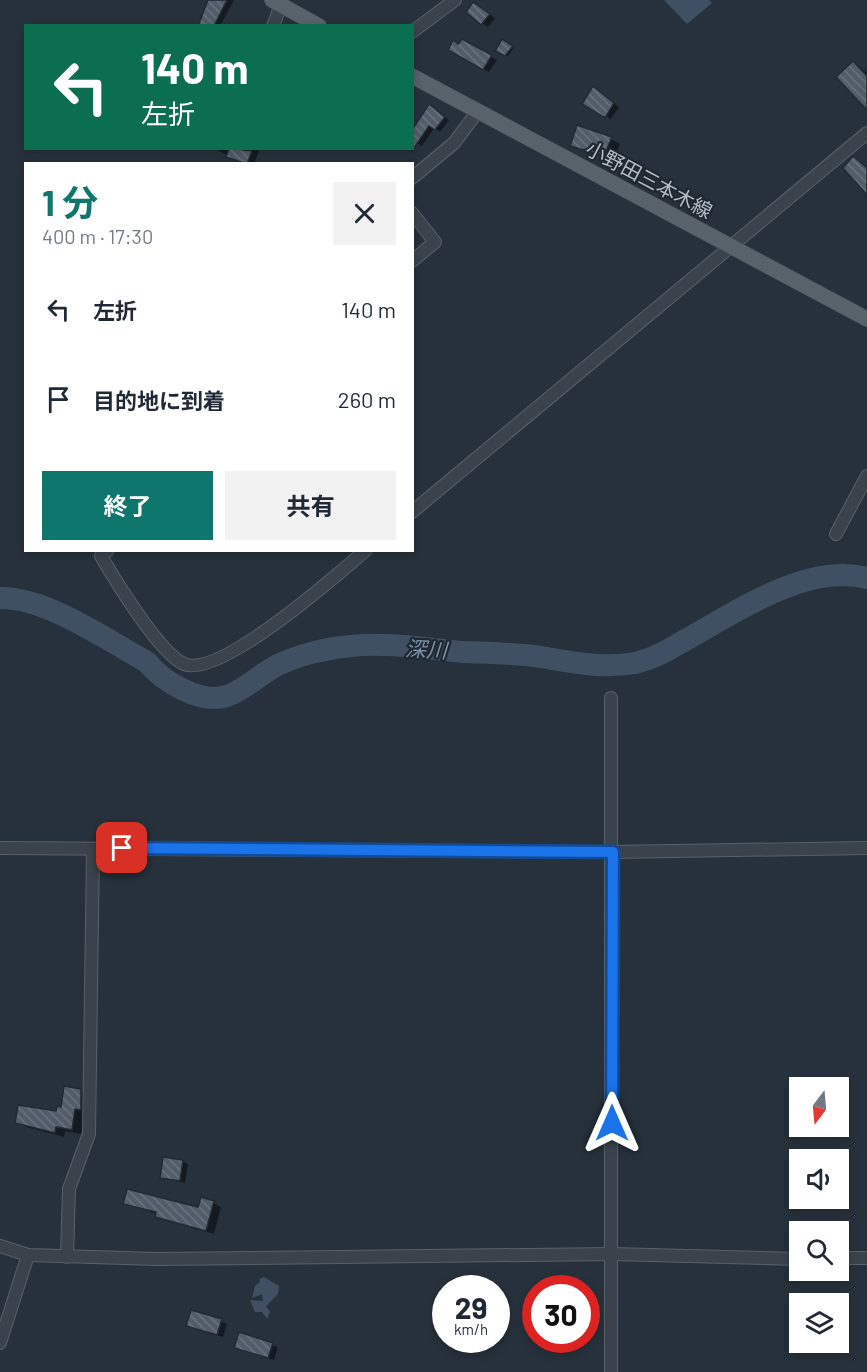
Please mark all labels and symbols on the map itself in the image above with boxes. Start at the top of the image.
street label: 小野田三本木線 [582,136,717,223]
water label: 深川 [404,635,450,662]
pin [96,822,147,873]
north arrow [789,1077,849,1137]
position arrow [580,1091,644,1155]
speed limit sign: 30 [522,1275,600,1353]

